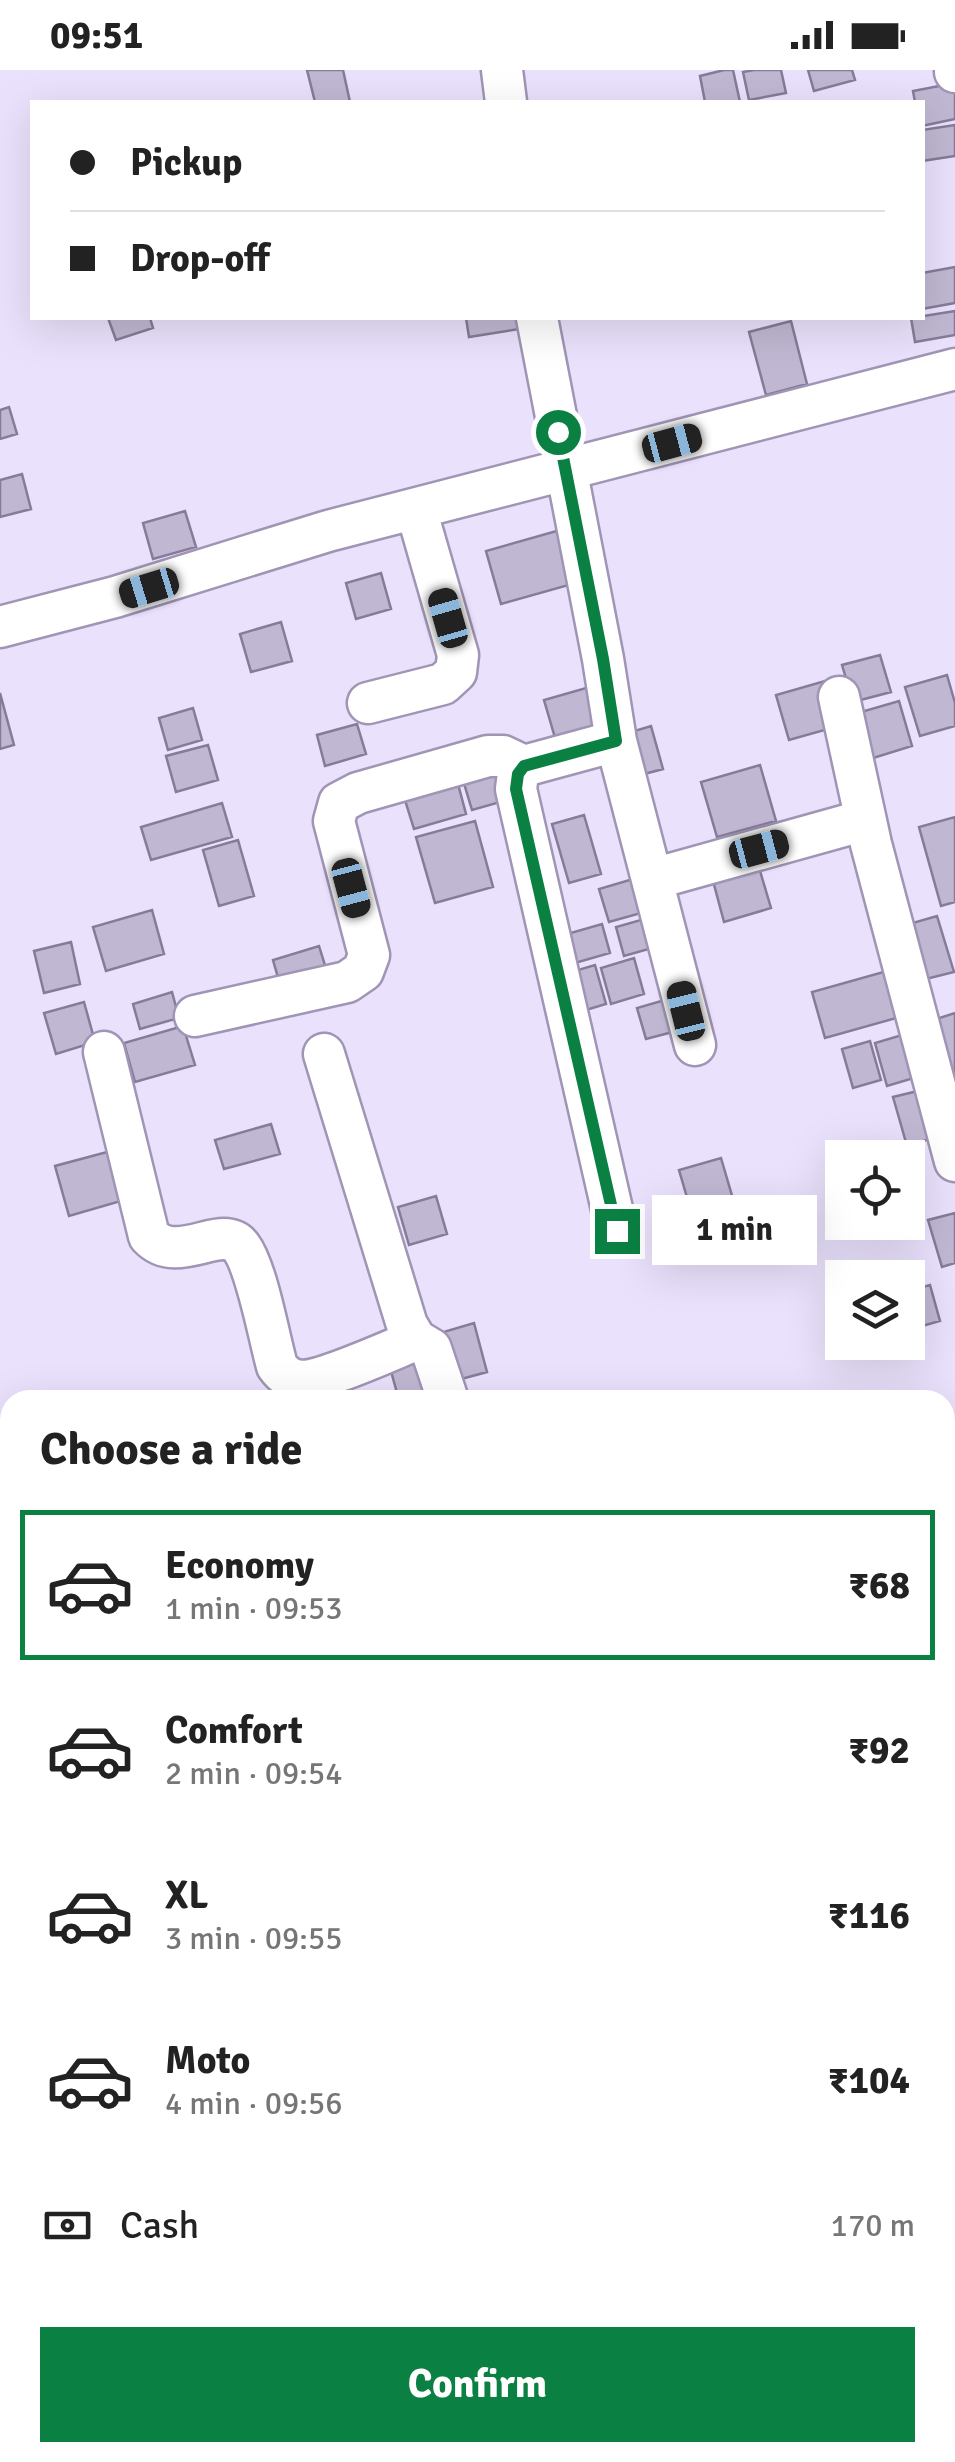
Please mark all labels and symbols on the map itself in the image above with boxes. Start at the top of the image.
route start [536,410,581,455]
car [639,421,705,465]
car [116,565,182,611]
car [425,585,471,651]
car [726,827,792,871]
car [329,855,373,921]
car [664,978,708,1044]
callout: 1 min [652,1196,817,1266]
route end [595,1209,640,1254]

